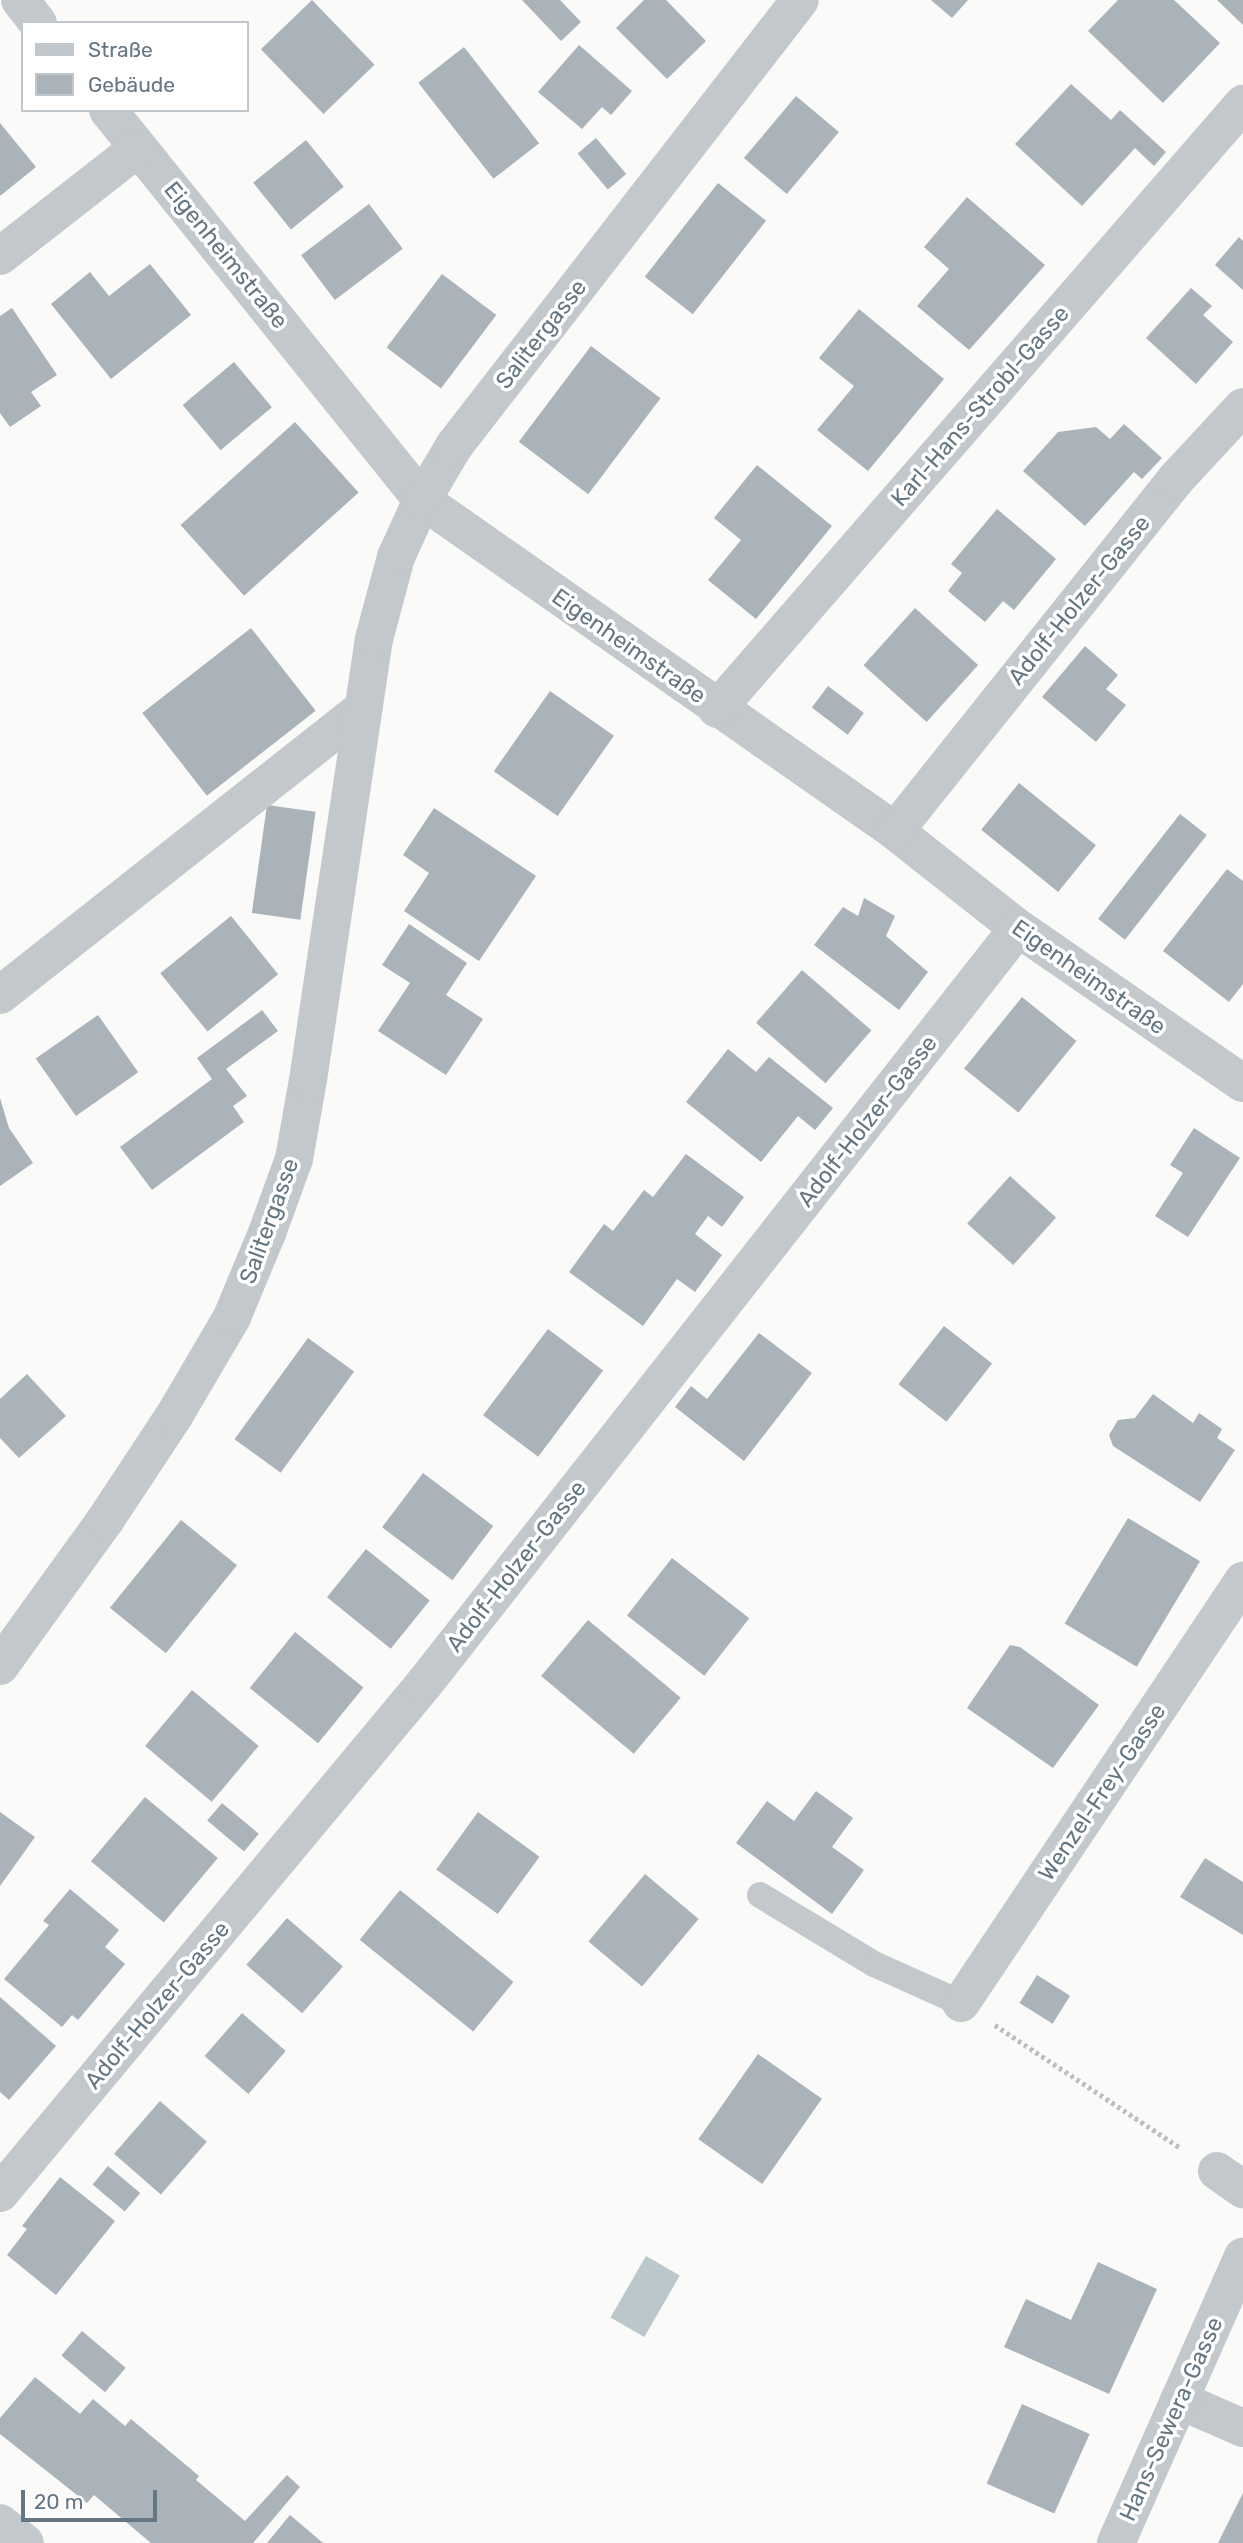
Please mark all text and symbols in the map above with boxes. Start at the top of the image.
legend [21,21,248,112]
text: Straße [88,37,153,62]
text: Gebäude [88,72,175,97]
street label: Eigenheimstraße [158,176,294,334]
street label: Salitergasse [490,274,592,394]
street label: Karl-Hans-Strobl-Gasse [885,300,1075,512]
street label: Adolf-Holzer-Gasse [1002,510,1156,690]
street label: Eigenheimstraße [547,583,711,709]
street label: Eigenheimstraße [1007,914,1171,1040]
street label: Adolf-Holzer-Gasse [791,1030,943,1212]
street label: Salitergasse [234,1155,304,1287]
street label: Adolf-Holzer-Gasse [440,1475,592,1657]
street label: Wenzel-Frey-Gasse [1032,1698,1172,1886]
street label: Adolf-Holzer-Gasse [79,1916,235,2094]
street label: Hans-Sewera-Gasse [1114,2313,1228,2525]
scale bar [24,2476,161,2520]
text: 20 m [34,2489,83,2514]

